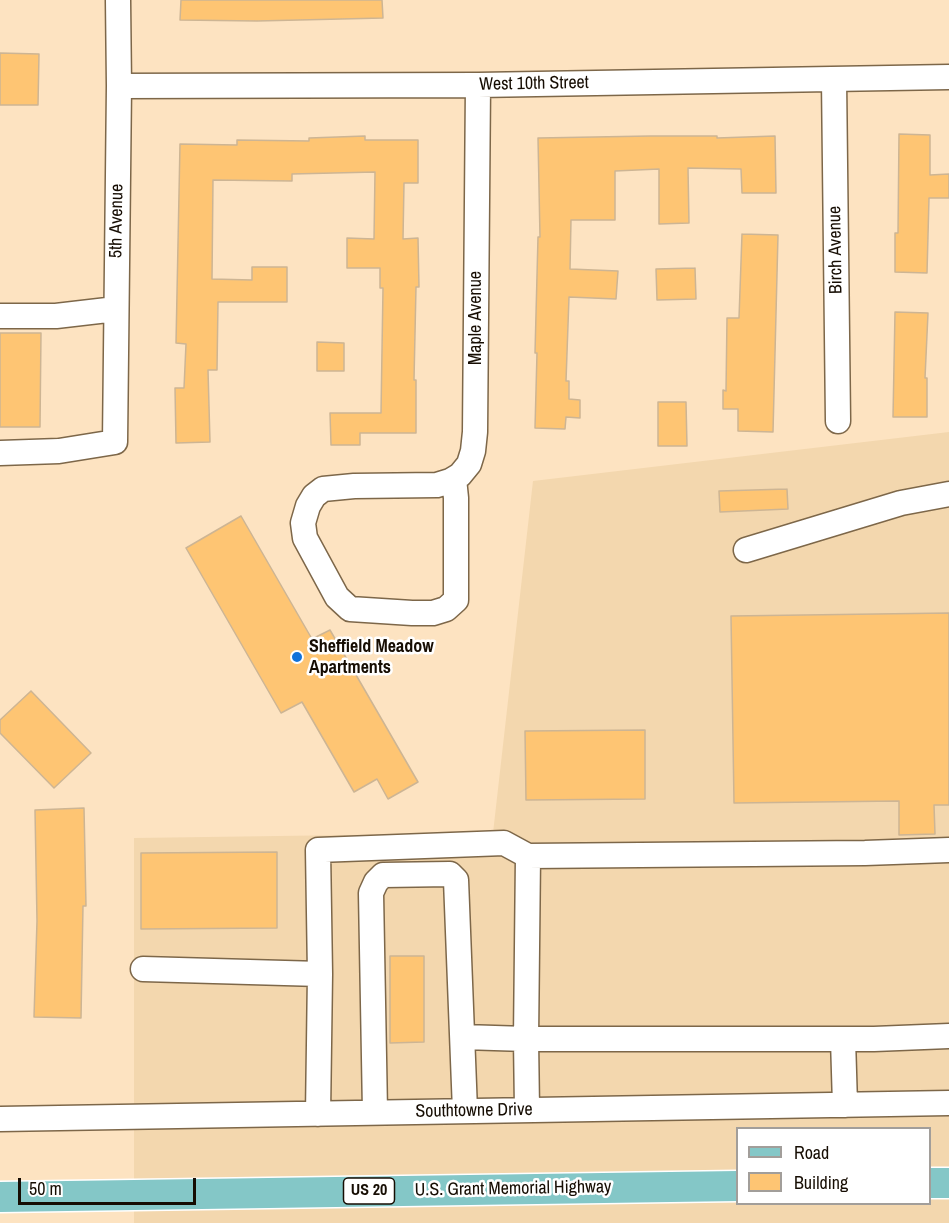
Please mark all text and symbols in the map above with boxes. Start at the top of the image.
street label: West 10th Street [479,72,589,96]
street label: 5th Avenue [106,184,128,258]
street label: Birch Avenue [824,206,848,294]
street label: Maple Avenue [465,271,487,365]
place label: Sheffield Meadow Apartments [309,636,434,678]
marker: Sheffield Meadow Apartments [290,650,304,664]
street label: Southtowne Drive [415,1099,533,1123]
legend [736,1127,931,1205]
text: Road [794,1140,829,1165]
scale bar [21,1166,200,1204]
text: Building [794,1170,848,1195]
text: 50 m [29,1176,62,1201]
street label: U.S. Grant Memorial Highway [414,1176,612,1202]
road number: US 20 [344,1178,394,1204]

